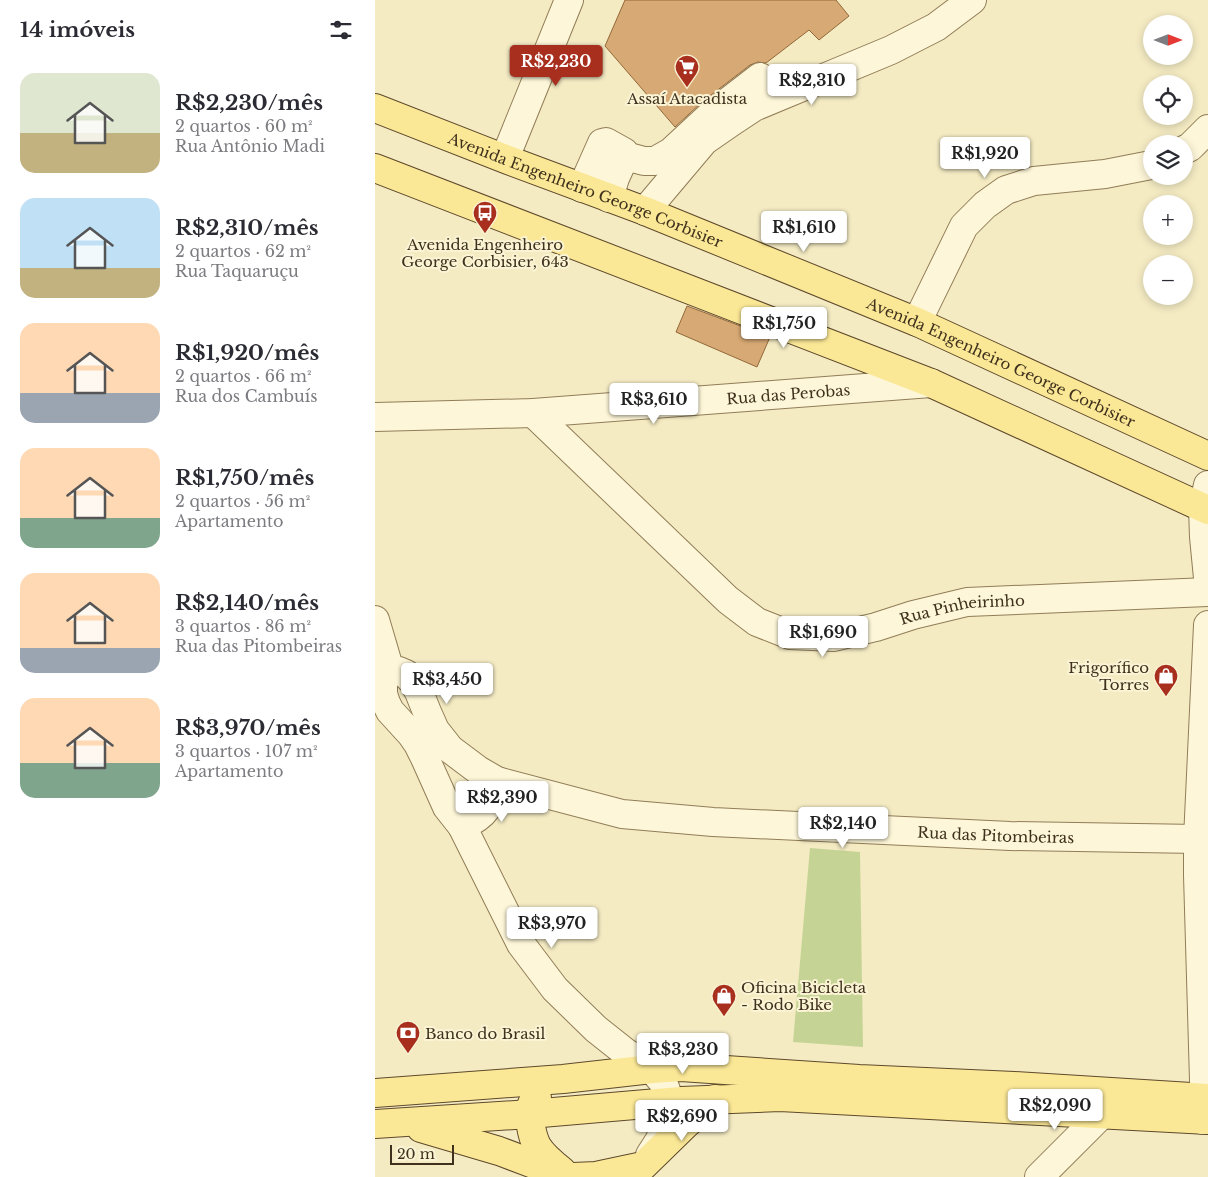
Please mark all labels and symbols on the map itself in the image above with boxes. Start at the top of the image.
north arrow [1143,15,1193,65]
pin: R$2,230 [510,44,602,87]
supermarket icon: Assaí Atacadista [674,54,700,88]
pin: R$2,310 [766,64,858,106]
place label: Assaí Atacadista [626,89,748,108]
street label: Avenida Engenheiro George Corbisier [445,128,727,252]
pin: R$1,920 [939,136,1031,179]
bus stop icon: Avenida Engenheiro George Corbisier, 643 [472,200,498,234]
pin: R$1,610 [758,210,850,253]
place label: Avenida Engenheiro George Corbisier, 643 [401,235,569,271]
street label: Avenida Engenheiro George Corbisier [863,293,1139,431]
pin: R$1,750 [738,306,830,349]
street label: Rua das Perobas [726,380,851,408]
pin: R$3,610 [608,382,700,425]
street label: Rua Pinheirinho [897,590,1025,628]
pin: R$1,690 [777,616,869,658]
place label: Frigorífico Torres [1068,658,1149,694]
pin: R$3,450 [401,662,493,705]
shop icon: Frigorífico Torres [1153,663,1179,697]
pin: R$2,390 [456,780,548,823]
pin: R$2,140 [797,806,889,849]
street label: Rua das Pitombeiras [917,822,1074,847]
pin: R$3,970 [506,906,598,949]
place label: Oficina Bicicleta - Rodo Bike [741,978,867,1014]
shop icon: Oficina Bicicleta - Rodo Bike [711,983,737,1017]
bank icon: Banco do Brasil [395,1020,421,1054]
place label: Banco do Brasil [425,1024,545,1043]
pin: R$3,230 [637,1032,729,1075]
pin: R$2,090 [1009,1088,1101,1131]
pin: R$2,690 [636,1100,728,1142]
scale bar [390,1142,454,1165]

